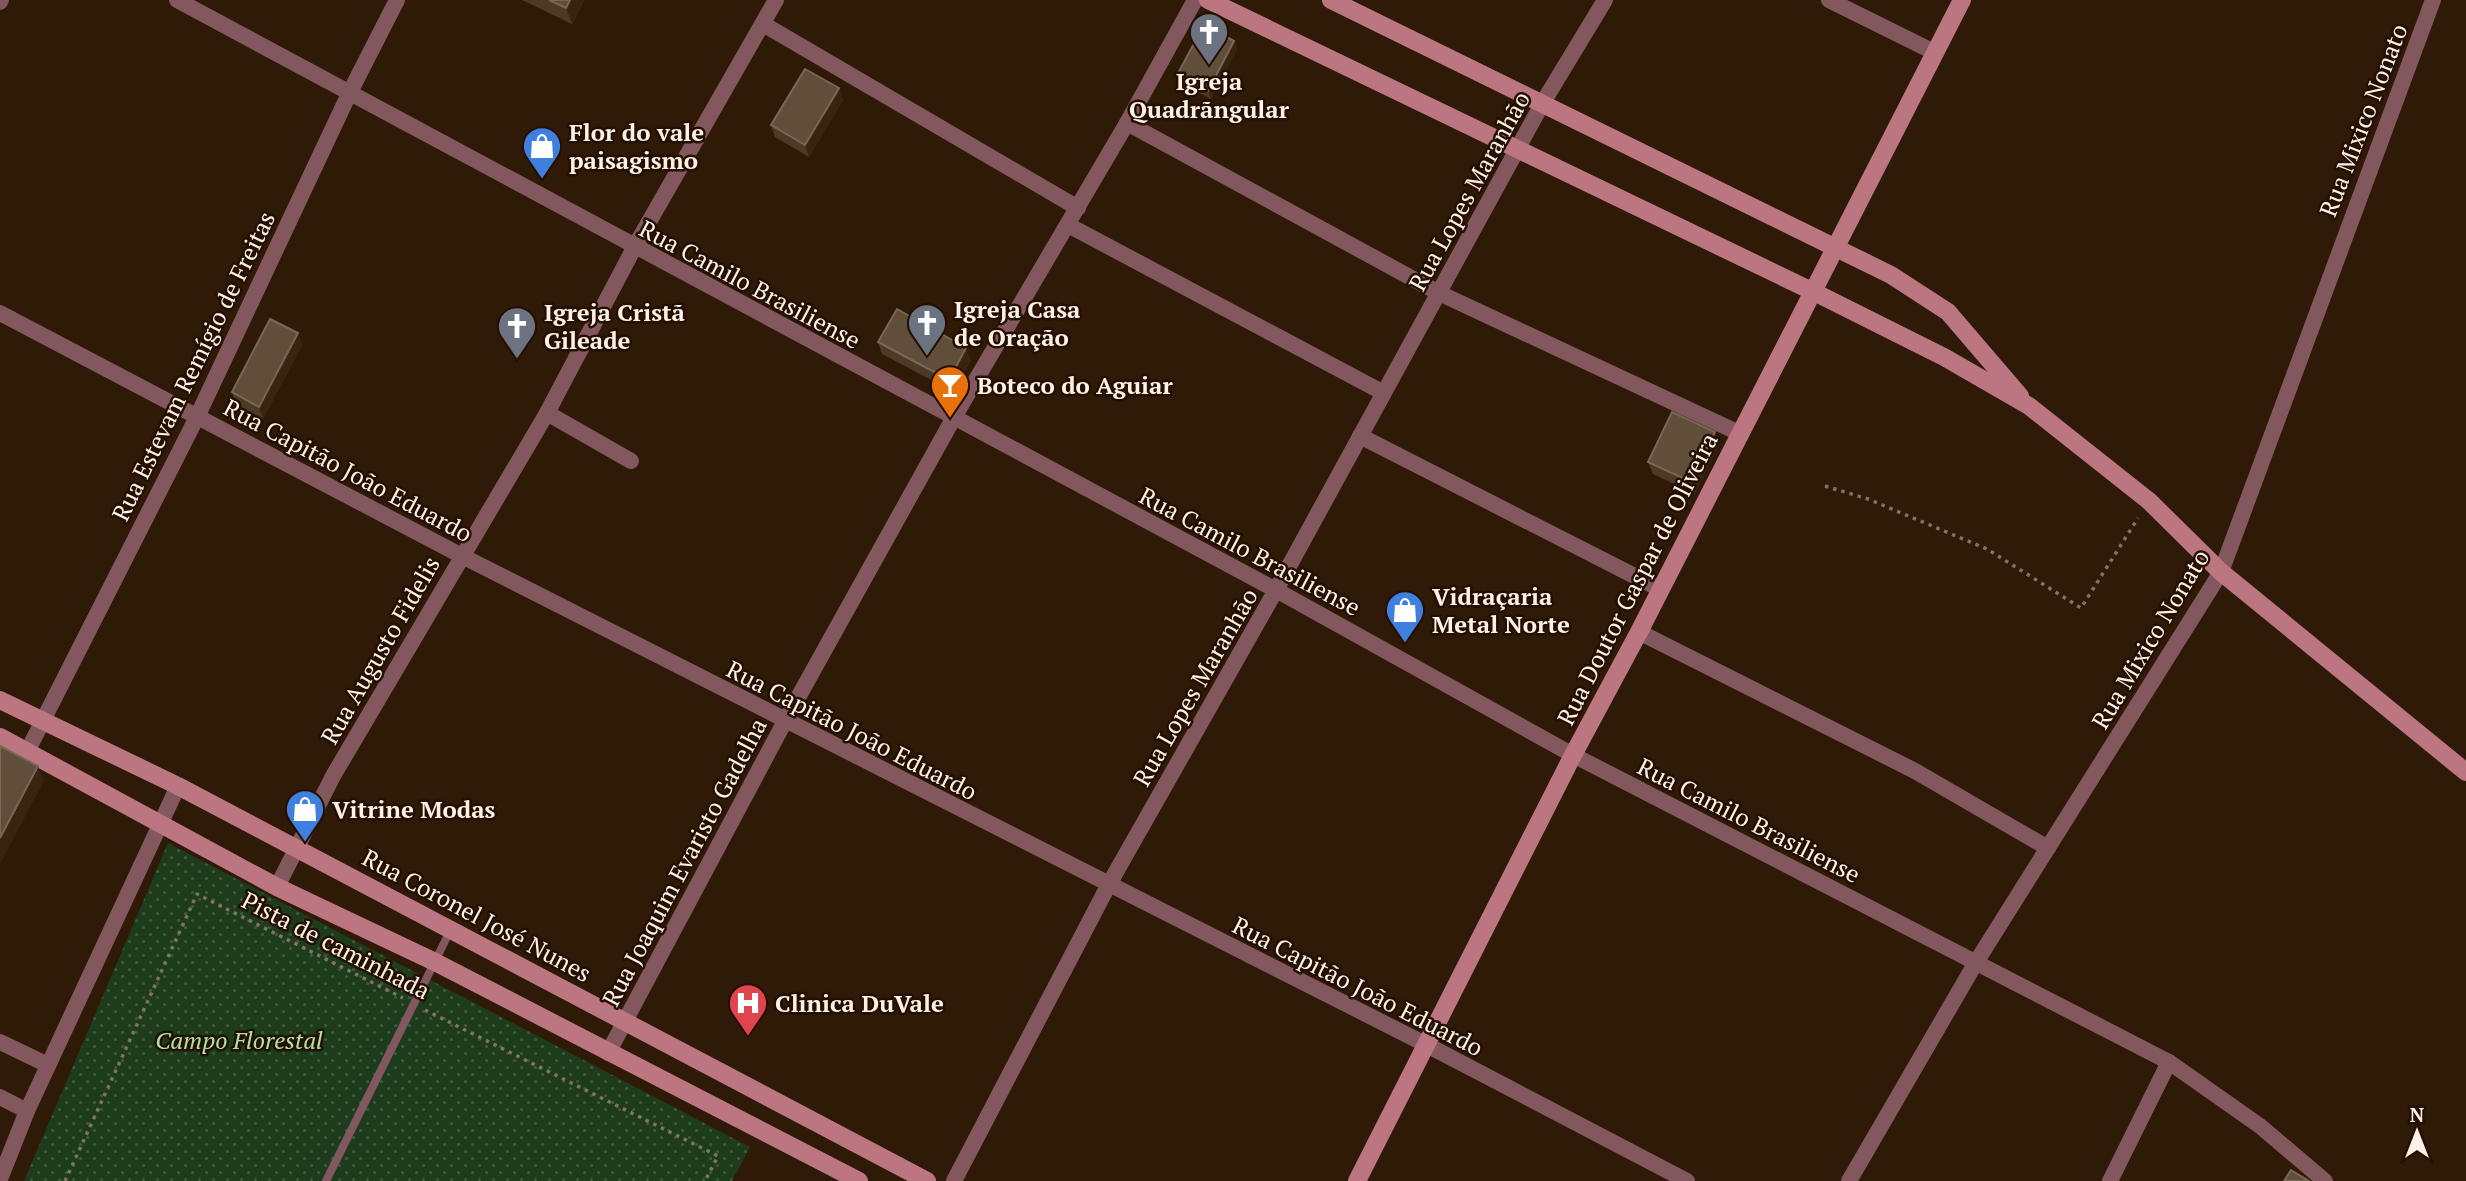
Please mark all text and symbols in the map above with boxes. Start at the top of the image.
church icon: Igreja Quadrãngular [1188,11,1230,66]
street label: Rua Mixico Nonato [2312,19,2414,221]
place label: Igreja Quadrãngular [1129,65,1290,125]
street label: Rua Lopes Maranhão [1401,86,1537,296]
place label: Flor do vale paisagismo [569,116,704,176]
shop icon: Flor do vale paisagismo [521,125,563,180]
street label: Rua Estevam Remígio de Freitas [104,206,282,526]
street label: Rua Camilo Brasiliense [634,212,866,356]
place label: Igreja Casa de Oração [954,293,1081,353]
place label: Igreja Cristã Gileade [544,296,686,356]
church icon: Igreja Casa de Oração [906,302,948,357]
church icon: Igreja Cristã Gileade [496,305,538,360]
bar icon: Boteco do Aguiar [929,364,971,419]
place label: Boteco do Aguiar [977,369,1173,401]
street label: Rua Capitão João Eduardo [218,391,478,549]
street label: Rua Doutor Gaspar de Oliveira [1549,427,1725,731]
street label: Rua Camilo Brasiliense [1134,479,1366,623]
street label: Rua Mixico Nonato [2084,543,2216,735]
street label: Rua Augusto Fidelis [313,550,447,750]
place label: Vidraçaria Metal Norte [1432,580,1570,640]
street label: Rua Lopes Maranhão [1125,582,1265,792]
shop icon: Vidraçaria Metal Norte [1384,589,1426,644]
street label: Rua Capitão João Eduardo [721,653,983,807]
street label: Rua Joaquim Evaristo Gadelha [594,712,774,1012]
street label: Rua Camilo Brasiliense [1632,750,1866,890]
shop icon: Vitrine Modas [284,788,326,843]
place label: Vitrine Modas [332,793,496,825]
street label: Rua Coronel José Nunes [357,841,597,989]
street label: Pista de caminhada [236,884,436,1006]
street label: Rua Capitão João Eduardo [1227,909,1489,1063]
hospital icon: Clinica DuVale [727,982,769,1037]
place label: Clinica DuVale [775,987,944,1019]
park label: Campo Florestal [155,1024,323,1056]
north arrow [2382,1097,2452,1167]
text: N [2410,1102,2425,1127]

